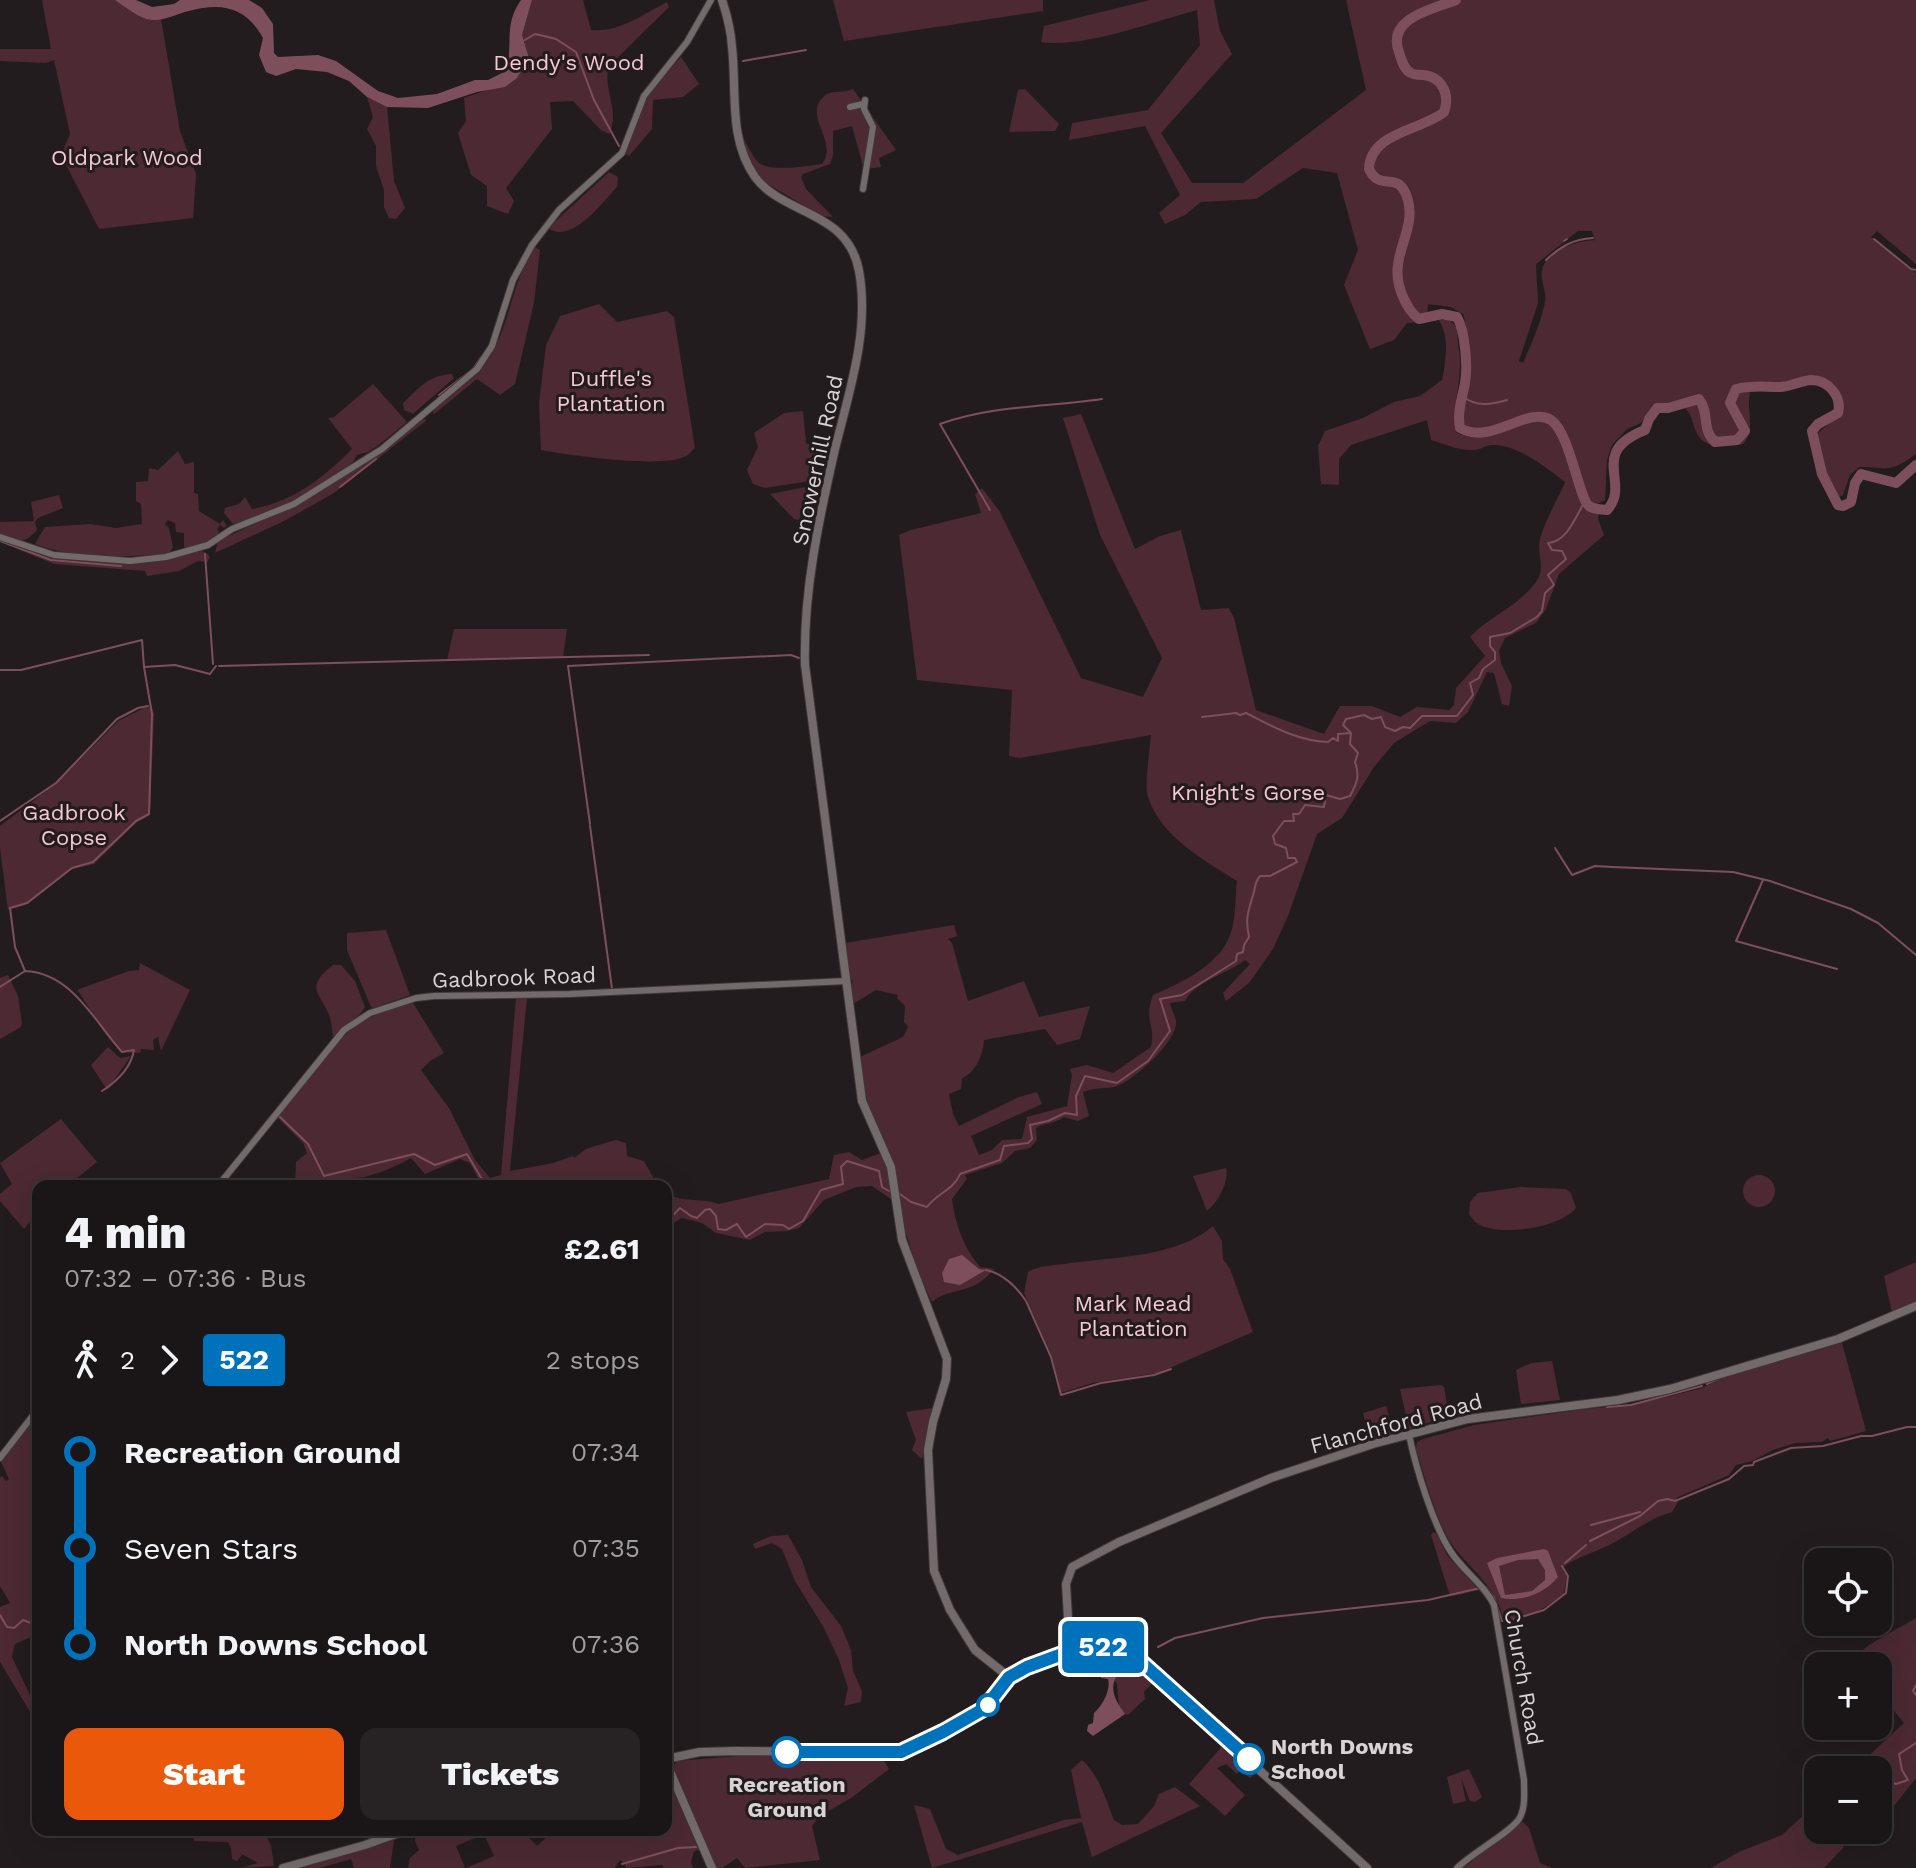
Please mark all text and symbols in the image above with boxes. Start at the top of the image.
park label: Dendy's Wood [493,50,645,75]
park label: Oldpark Wood [51,145,203,170]
park label: Duffle's Plantation [556,366,666,416]
street label: Snowerhill Road [787,373,848,548]
park label: Knight's Gorse [1171,780,1325,805]
park label: Gadbrook Copse [22,800,126,850]
street label: Gadbrook Road [432,962,596,993]
text: 4 min [64,1207,186,1259]
text: £2.61 [564,1231,640,1266]
text: 07:32 – 07:36 · Bus [64,1263,306,1293]
park label: Mark Mead Plantation [1074,1291,1192,1341]
icon: walk [64,1338,108,1382]
icon: forward [147,1338,191,1382]
text: 522 [219,1343,269,1376]
text: 2 [120,1345,135,1375]
text: 2 stops [546,1345,640,1375]
street label: Flanchford Road [1307,1388,1485,1458]
text: Recreation Ground [124,1435,401,1470]
text: 07:34 [571,1437,640,1467]
text: Seven Stars [124,1531,298,1566]
text: 07:35 [572,1533,640,1563]
map controls [1804,1548,1892,1844]
button: locate [1804,1548,1892,1636]
street label: Church Road [1499,1607,1548,1747]
line badge: 522 [1057,1621,1149,1673]
text: North Downs School [124,1627,427,1662]
text: 07:36 [571,1629,640,1659]
text: 522 [1078,1630,1128,1663]
button: + [1804,1652,1892,1740]
unlabelled marker [977,1694,999,1716]
button: Start [64,1728,344,1820]
button: Tickets [360,1728,640,1820]
place label: North Downs School [1271,1734,1414,1784]
marker: Recreation Ground [772,1737,802,1767]
marker: North Downs School [1234,1744,1264,1774]
button: − [1804,1756,1892,1844]
place label: Recreation Ground [728,1772,846,1822]

